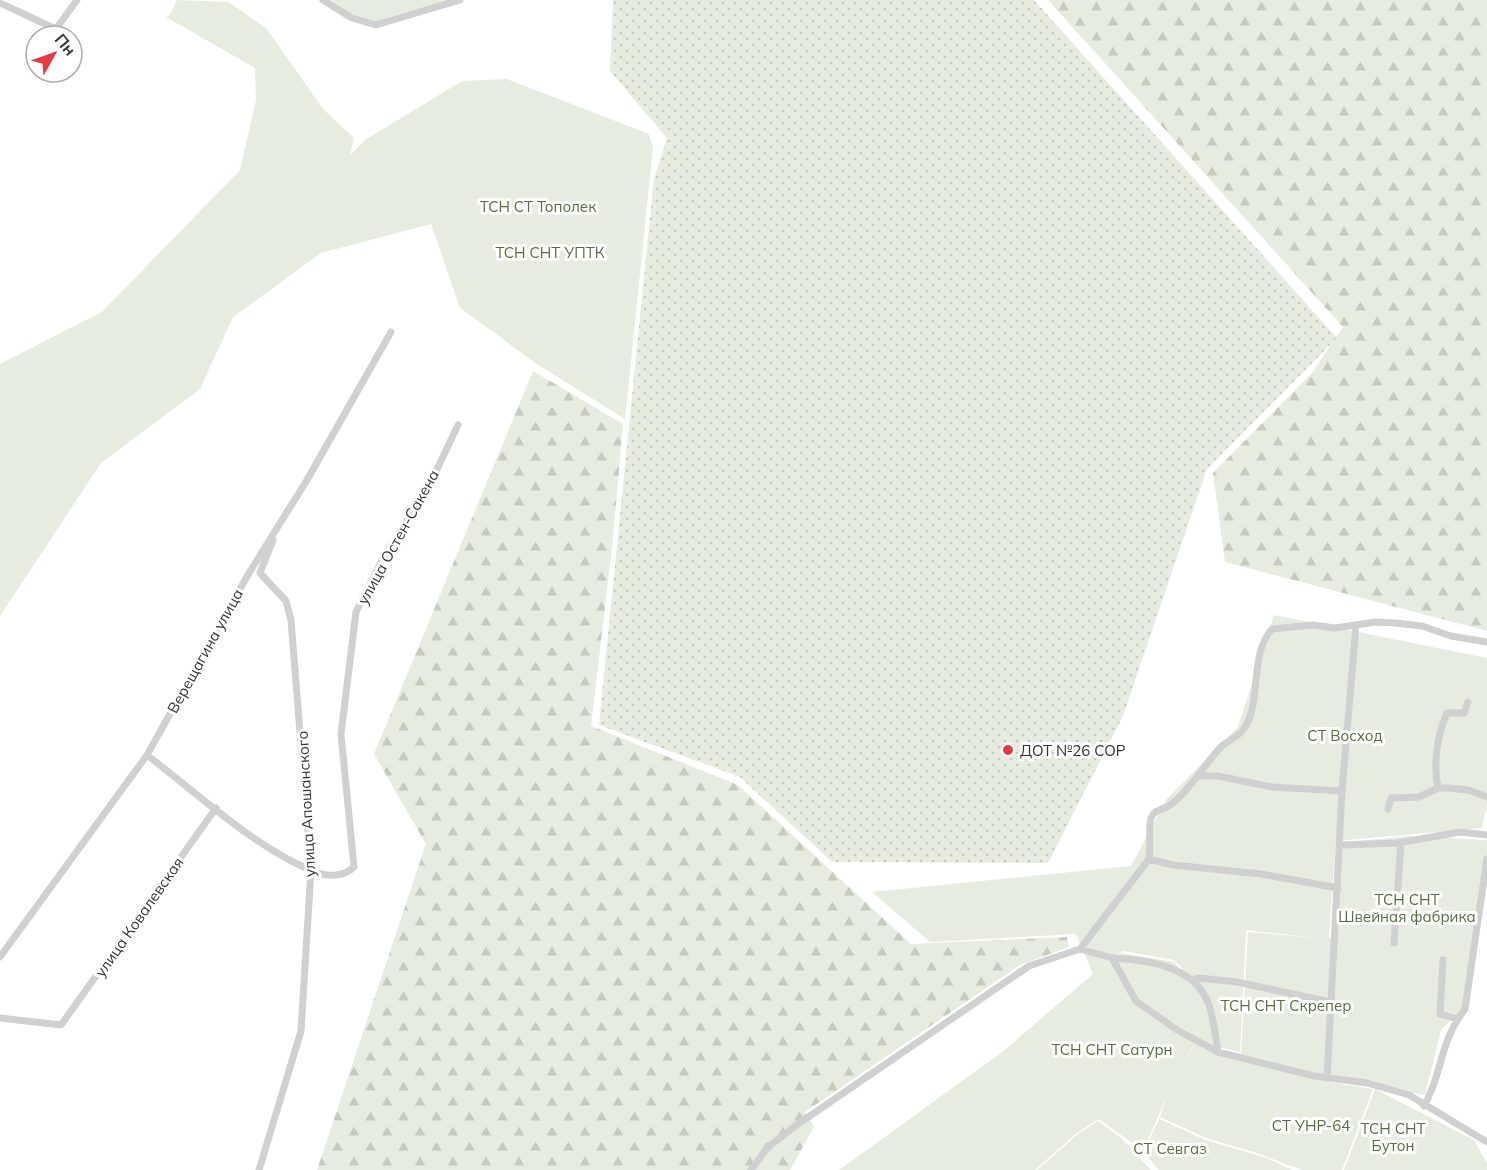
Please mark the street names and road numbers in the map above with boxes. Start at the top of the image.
street label: улица Остен-Сакена [353,466,443,608]
street label: Верещагина улица [163,586,247,716]
street label: улица Апошанского [293,730,319,878]
street label: улица Ковалевская [90,853,188,981]

